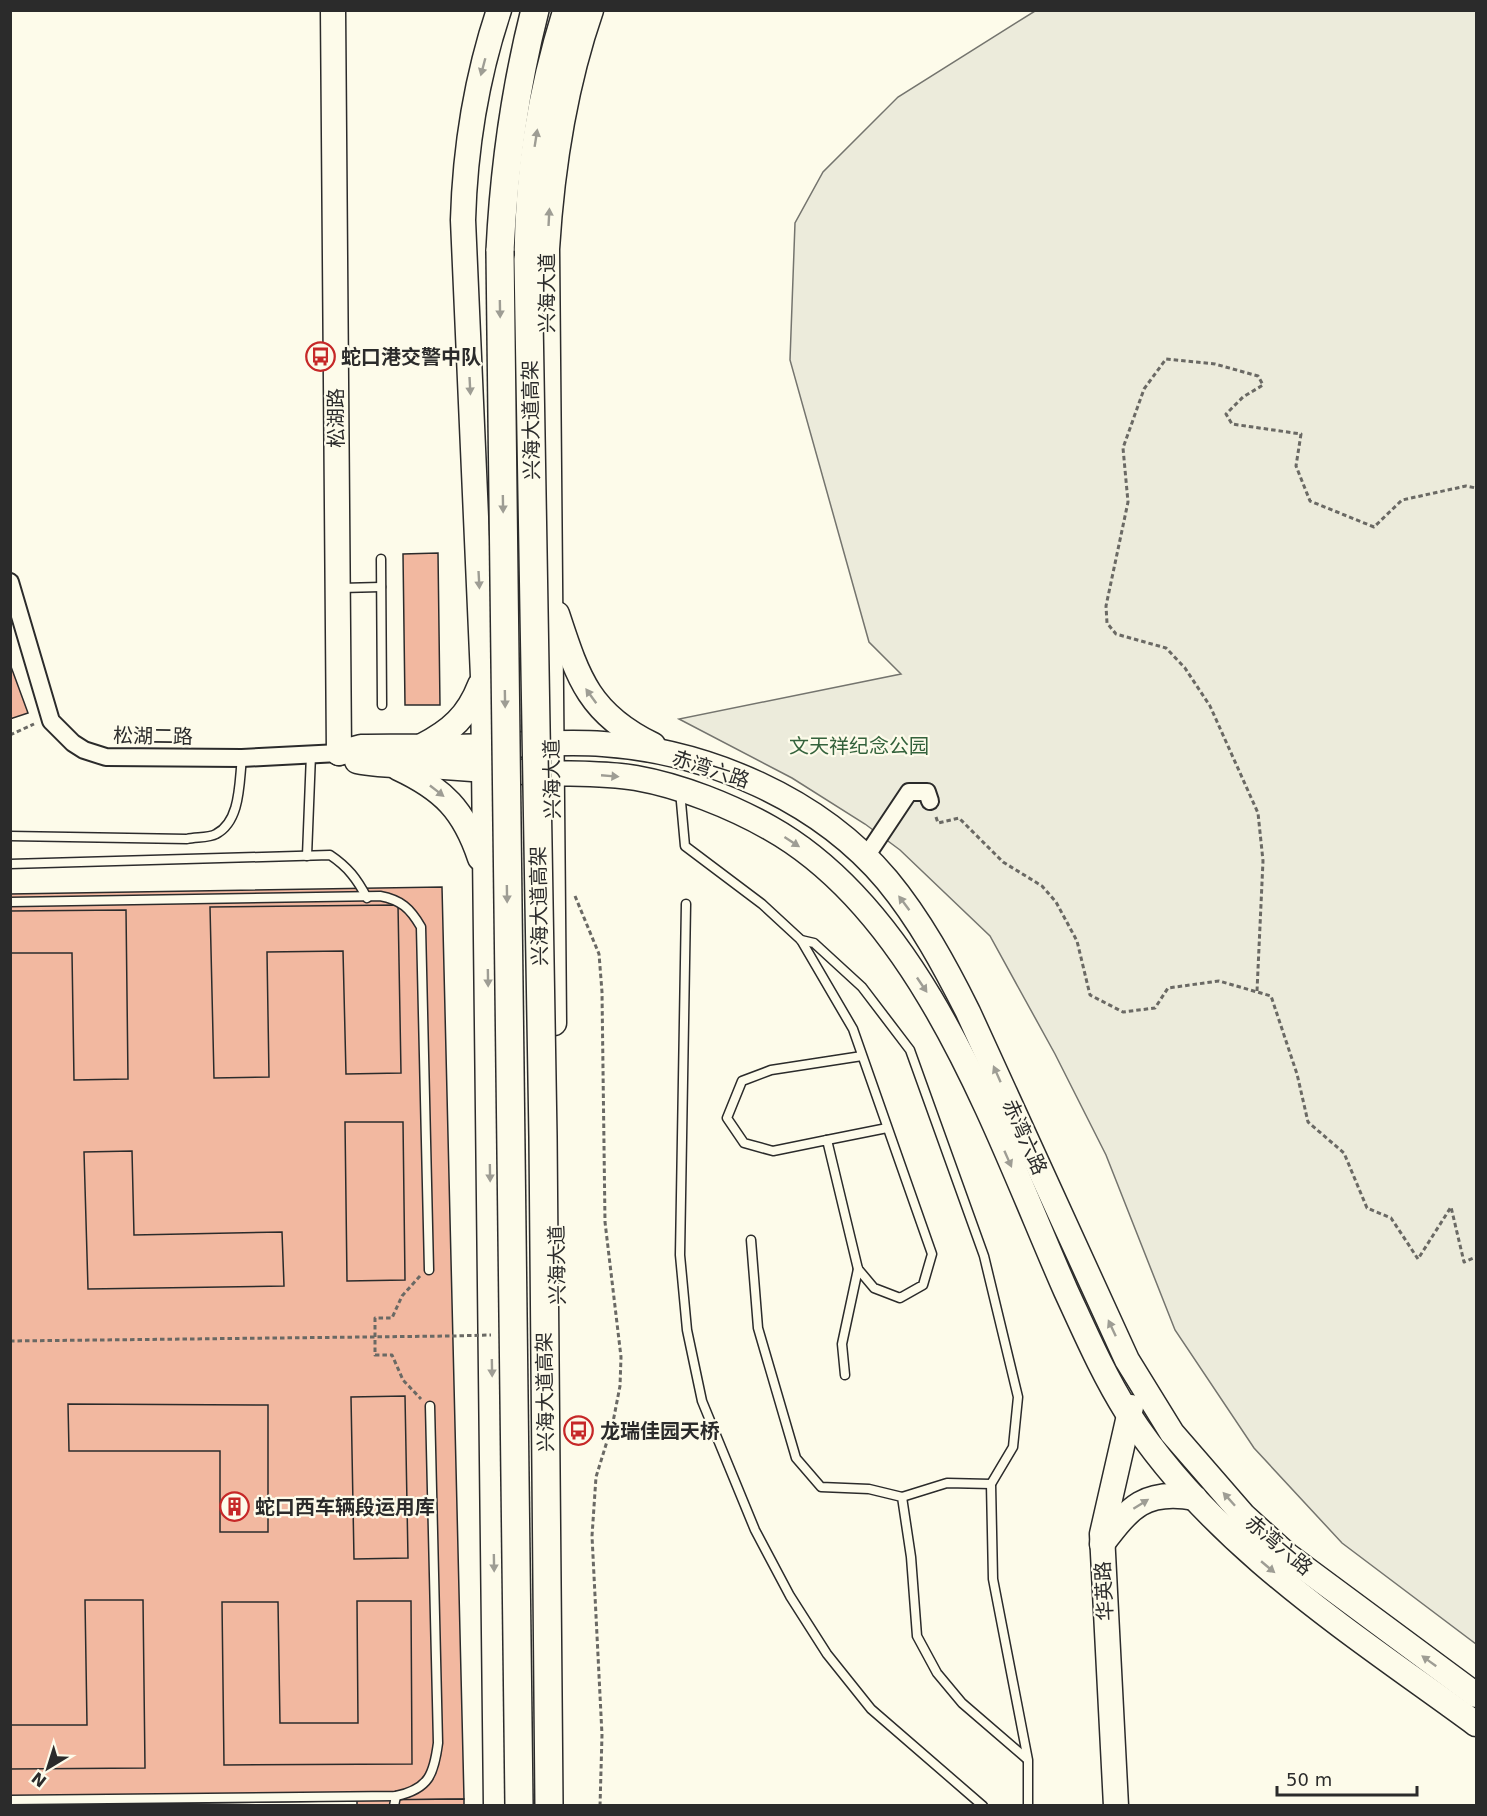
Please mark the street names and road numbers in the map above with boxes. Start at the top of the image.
street label: 兴海大道 [535,253,559,333]
street label: 兴海大道高架 [518,360,544,480]
street label: 松湖路 [324,388,348,448]
street label: 松湖二路 [113,723,193,749]
street label: 兴海大道 [539,739,565,819]
street label: 赤湾六路 [669,745,753,793]
street label: 兴海大道高架 [526,846,552,966]
street label: 赤湾六路 [998,1096,1052,1178]
street label: 兴海大道 [544,1225,570,1305]
street label: 兴海大道高架 [532,1332,558,1452]
street label: 赤湾六路 [1241,1510,1317,1580]
street label: 华英路 [1090,1560,1118,1622]

